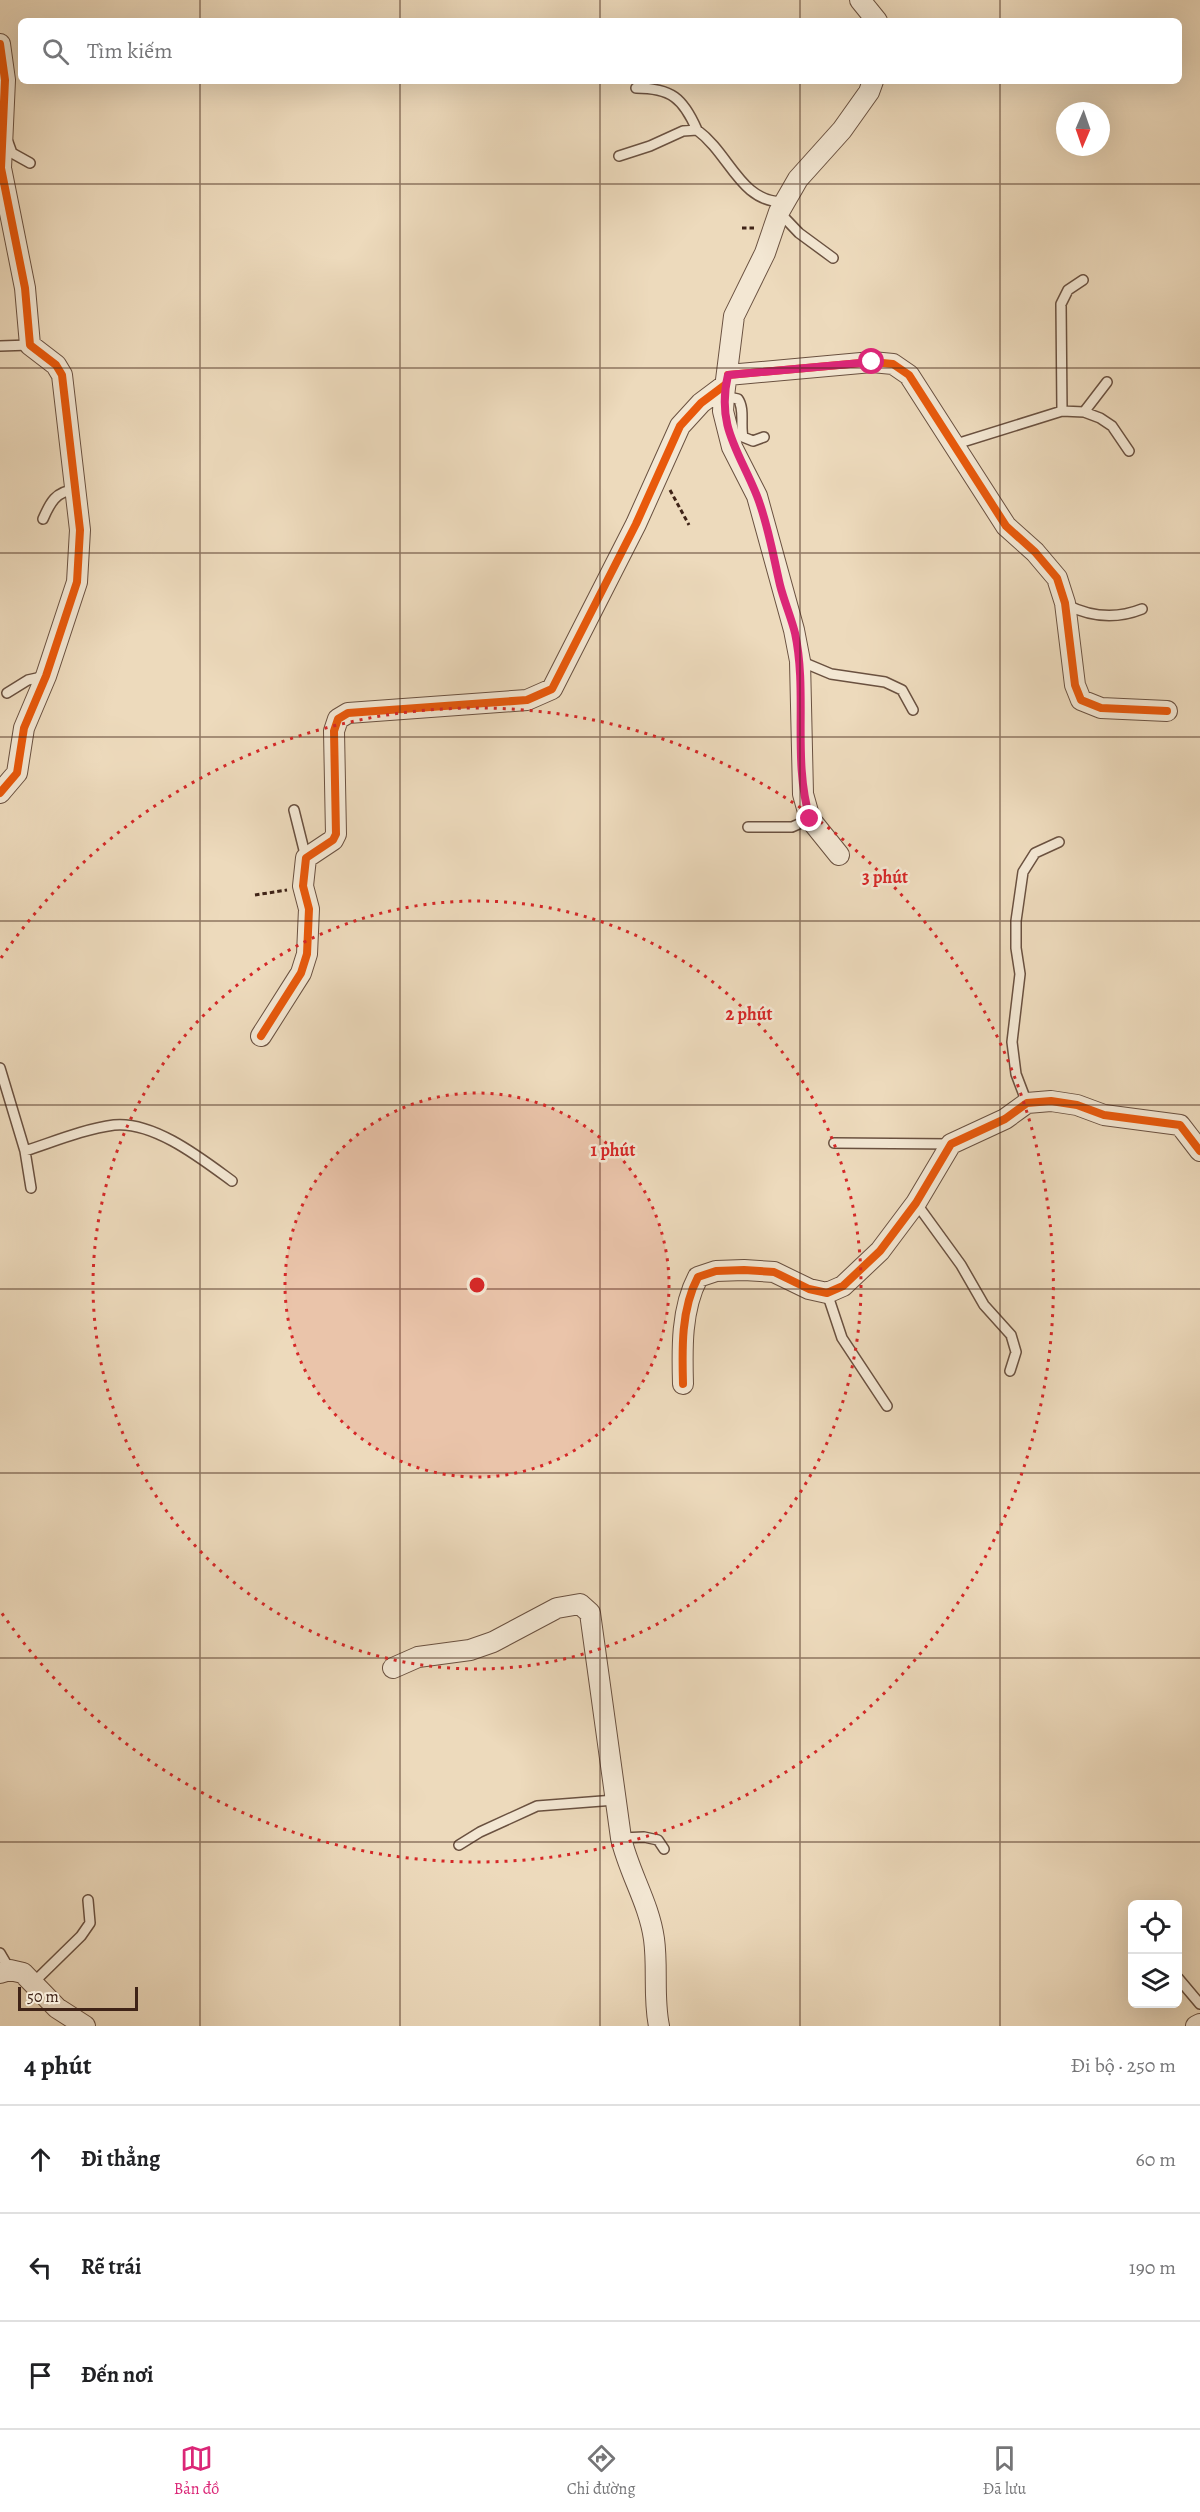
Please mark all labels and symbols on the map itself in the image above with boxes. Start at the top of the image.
north arrow [1056,102,1110,156]
route start [858,348,884,374]
route end [796,805,822,831]
text: 3 phút [862,865,908,889]
text: 2 phút [725,1002,773,1026]
text: 1 phút [591,1138,635,1162]
centre of rings [467,1275,487,1295]
scale bar [18,1984,138,2012]

